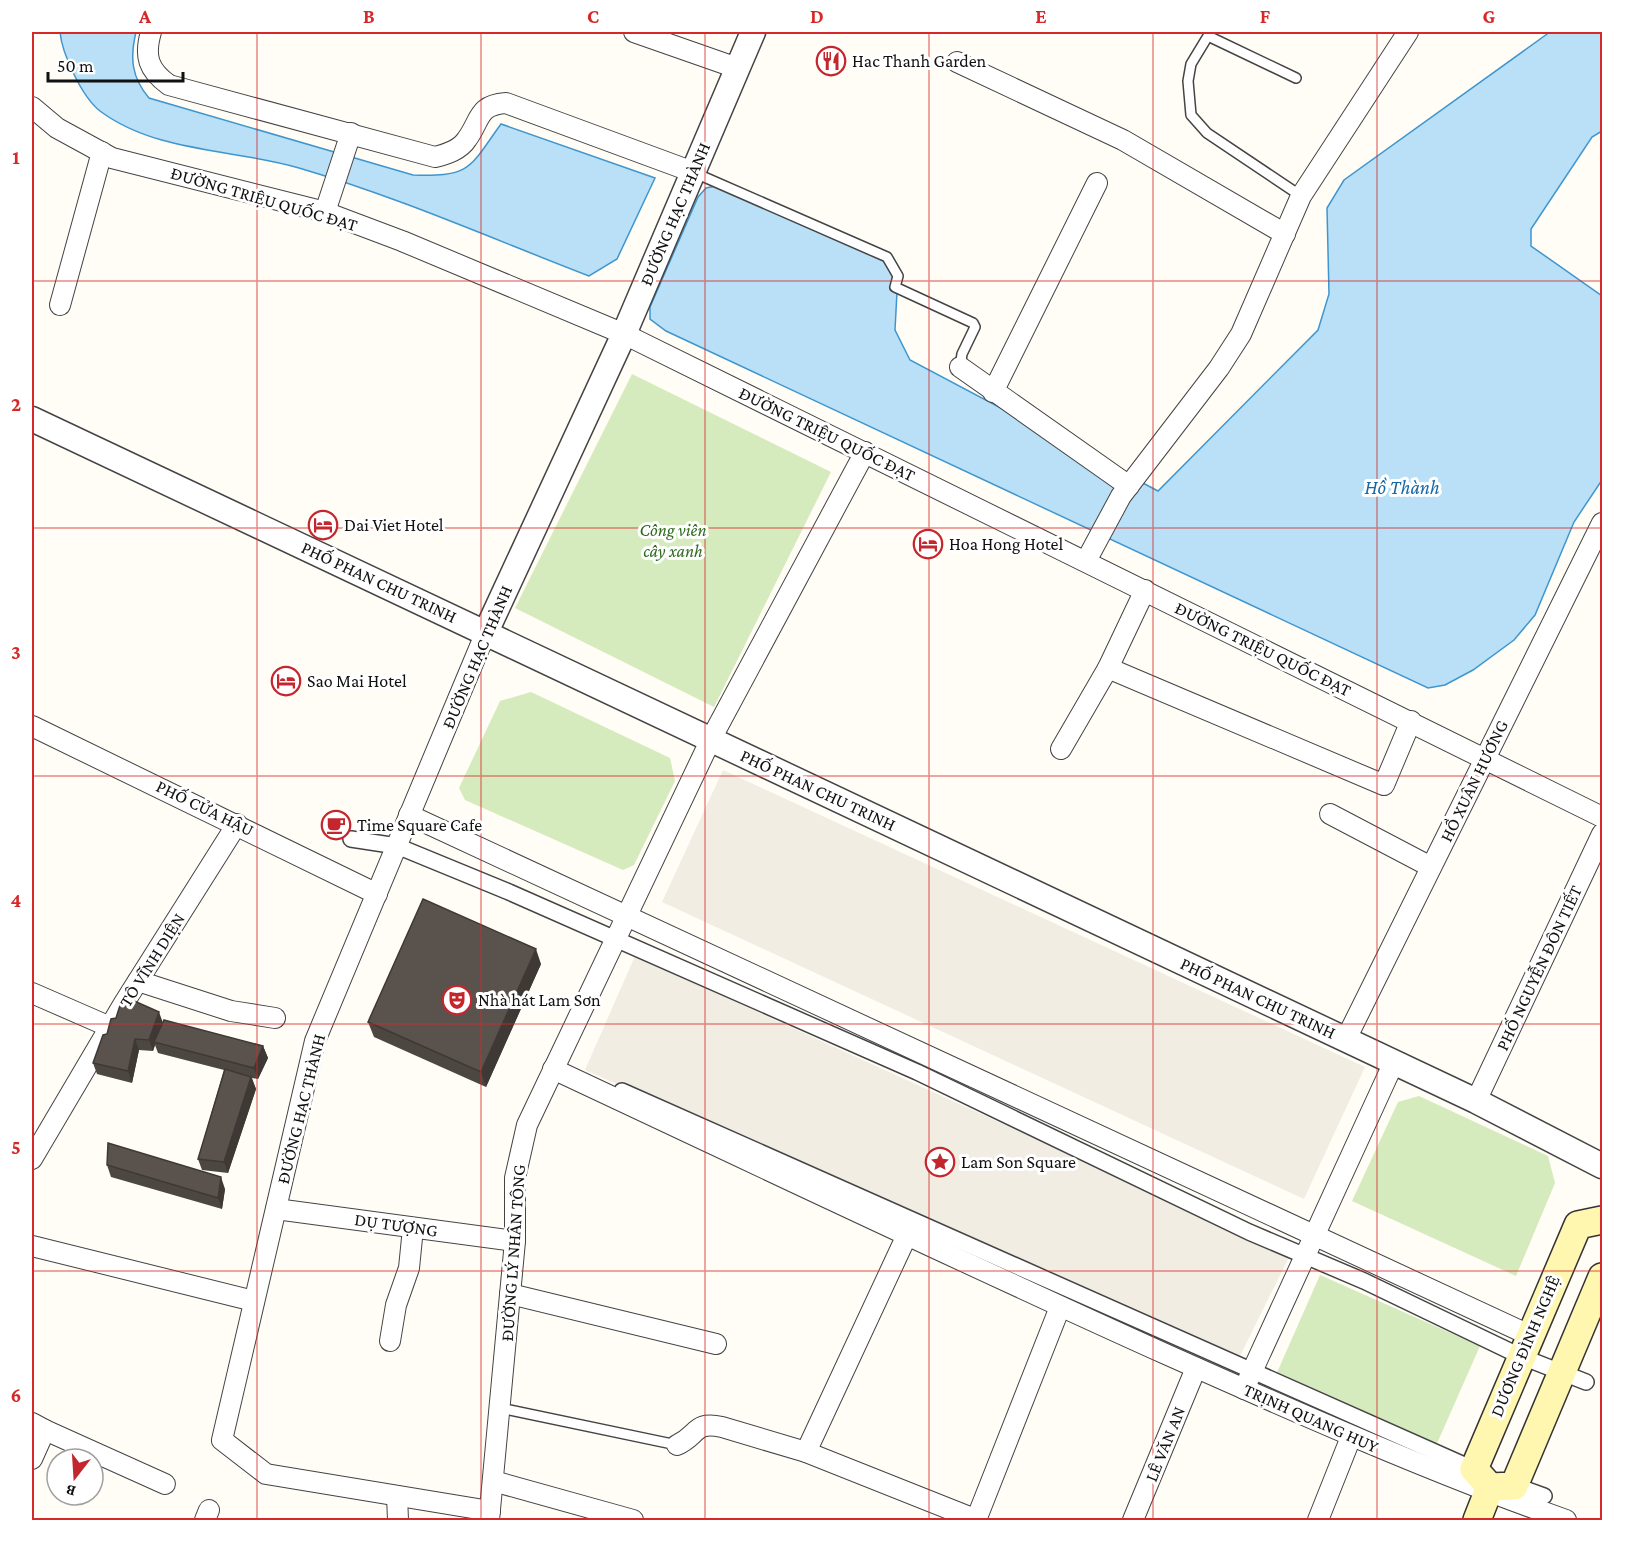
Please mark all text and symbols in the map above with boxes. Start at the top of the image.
text: A [138,5,152,27]
text: B [363,5,375,27]
text: C [587,5,599,27]
text: D [810,5,824,27]
text: E [1035,5,1047,27]
text: F [1260,5,1271,27]
text: G [1483,5,1496,27]
scale bar [48,45,183,83]
restaurant icon: Hac Thanh Garden [815,45,847,77]
place label: Hac Thanh Garden [852,51,987,71]
text: 50 m [57,56,94,76]
street label: ĐƯỜNG HẠC THÀNH [636,139,714,289]
text: 1 [12,146,20,168]
street label: ĐƯỜNG TRIỆU QUỐC ĐẠT [168,162,360,235]
street label: ĐƯỜNG TRIỆU QUỐC ĐẠT [736,382,919,485]
text: 2 [11,393,21,415]
water label: Hồ Thành [1364,476,1440,498]
hotel icon: Dai Viet Hotel [307,509,339,541]
place label: Dai Viet Hotel [344,515,444,535]
park label: Công viên cây xanh [639,520,707,561]
hotel icon: Hoa Hong Hotel [912,528,944,560]
place label: Hoa Hong Hotel [949,534,1063,554]
street label: PHỐ PHAN CHU TRINH [298,536,460,627]
street label: ĐƯỜNG HẠC THÀNH [438,582,516,732]
street label: ĐƯỜNG TRIỆU QUỐC ĐẠT [1172,597,1355,700]
text: 3 [11,641,21,663]
hotel icon: Sao Mai Hotel [270,665,302,697]
place label: Sao Mai Hotel [307,671,407,691]
street label: HỒ XUÂN HƯƠNG [1435,716,1512,845]
street label: PHỐ PHAN CHU TRINH [737,744,899,835]
street label: PHỐ CỬA HẬU [153,775,257,840]
cafe icon: Time Square Cafe [320,809,352,841]
place label: Time Square Cafe [357,815,482,835]
street label: PHỐ NGUYỄN ĐÔN TIẾT [1491,882,1586,1054]
text: 4 [11,889,22,911]
street label: TÔ VĨNH DIỆN [115,909,189,1011]
street label: PHỐ PHAN CHU TRINH [1177,952,1339,1043]
theatre icon: Nhà hát Lam Sơn [441,984,473,1016]
place label: Nhà hát Lam Sơn [478,990,601,1010]
street label: ĐƯỜNG HẠC THÀNH [273,1032,329,1186]
text: 5 [11,1136,21,1158]
place icon: Lam Son Square [924,1146,956,1178]
place label: Lam Son Square [961,1152,1076,1172]
street label: ĐƯỜNG LÝ NHÂN TÔNG [497,1164,529,1342]
street label: DỤ TƯỢNG [353,1209,439,1241]
street label: DƯƠNG ĐÌNH NGHỆ [1486,1272,1564,1420]
street label: TRỊNH QUANG HUY [1240,1379,1382,1457]
text: 6 [11,1384,21,1406]
street label: LÊ VĂN AN [1141,1403,1189,1484]
north arrow [45,1447,105,1507]
text: B [64,1481,78,1500]

